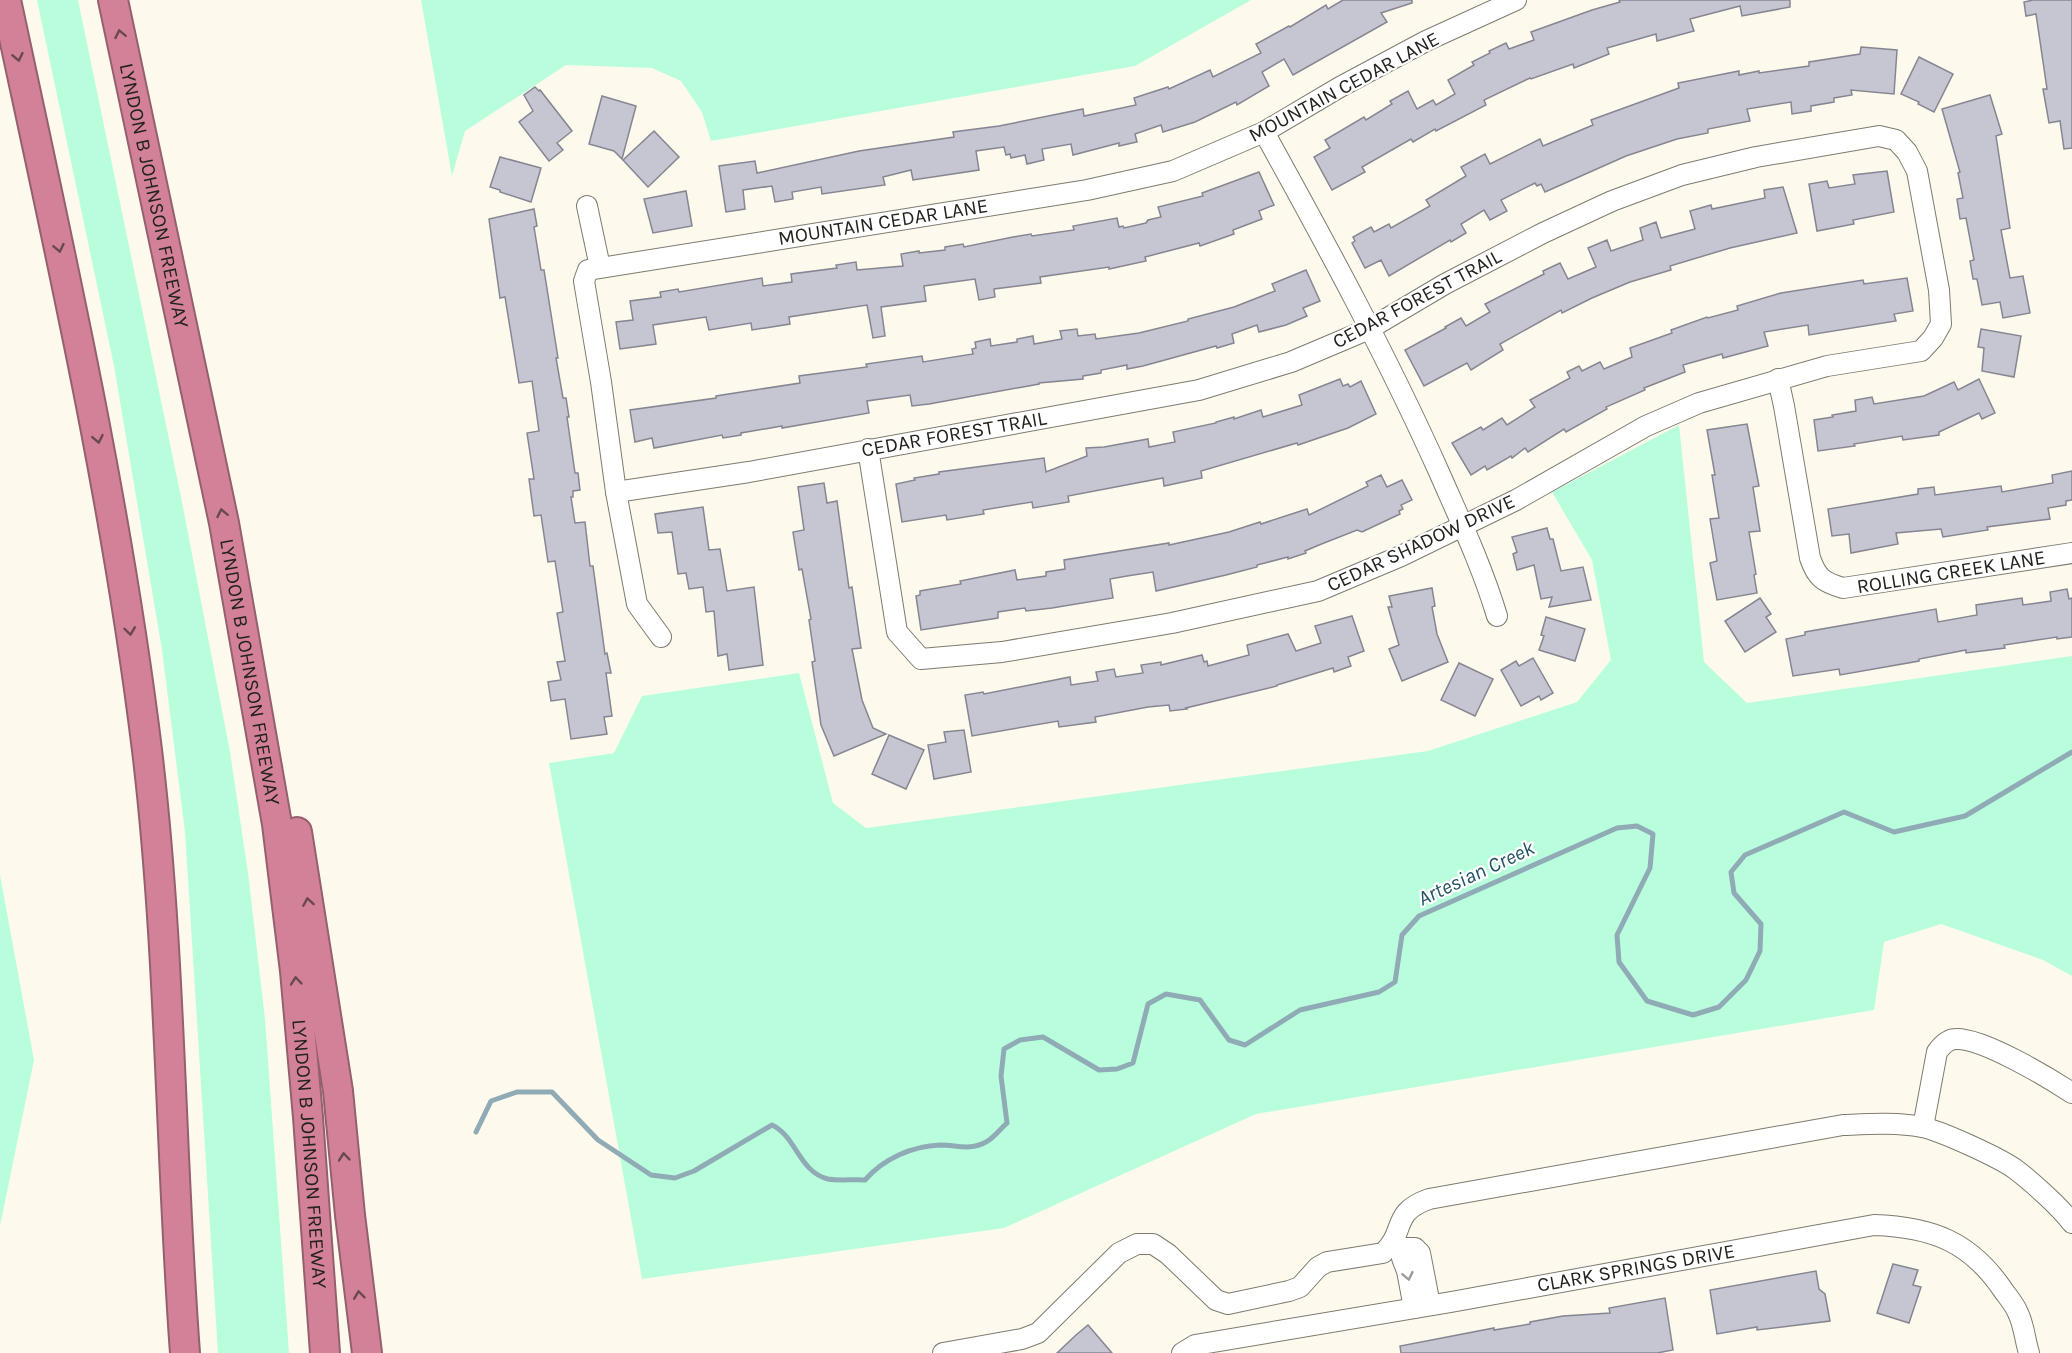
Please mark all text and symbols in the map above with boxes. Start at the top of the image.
street label: MOUNTAIN CEDAR LANE [1245,27,1443,147]
one-way arrow [115,30,128,40]
one-way arrow [11,52,24,62]
street label: LYNDON B JOHNSON FREEWAY [115,61,194,330]
street label: MOUNTAIN CEDAR LANE [776,194,990,250]
one-way arrow [52,243,65,253]
street label: CEDAR FOREST TRAIL [1329,245,1506,353]
street label: CEDAR FOREST TRAIL [860,406,1049,462]
one-way arrow [91,434,104,444]
street label: CEDAR SHADOW DRIVE [1324,489,1518,597]
one-way arrow [216,508,229,518]
street label: LYNDON B JOHNSON FREEWAY [215,537,285,807]
street label: ROLLING CREEK LANE [1855,546,2047,598]
one-way arrow [124,627,136,636]
water label: Artesian Creek [1414,835,1538,910]
one-way arrow [302,897,314,906]
one-way arrow [290,976,303,985]
street label: LYNDON B JOHNSON FREEWAY [288,1018,332,1290]
one-way arrow [338,1152,351,1161]
street label: CLARK SPRINGS DRIVE [1535,1239,1737,1297]
one-way arrow [1401,1270,1414,1280]
one-way arrow [354,1290,366,1300]

